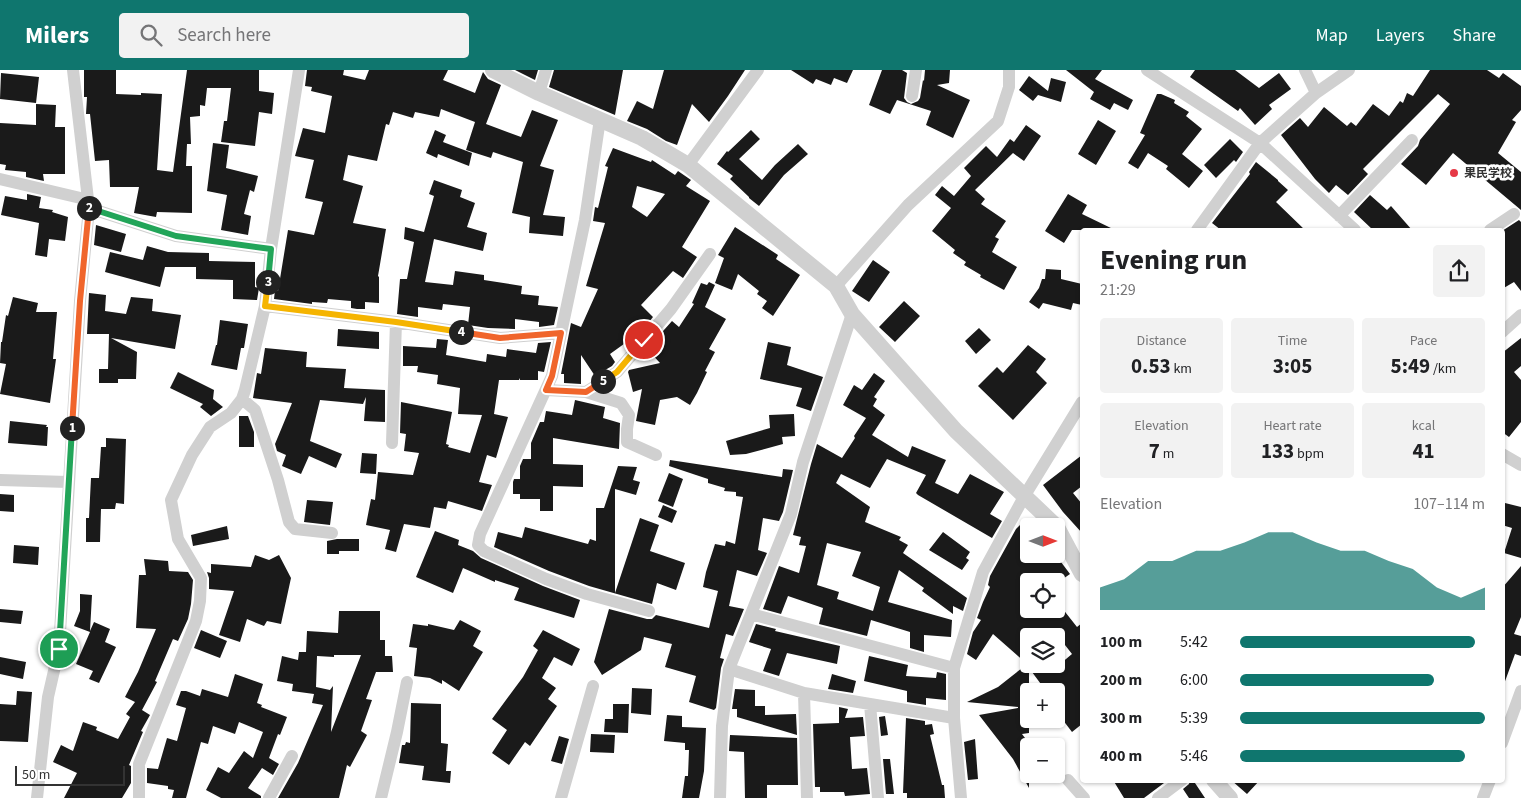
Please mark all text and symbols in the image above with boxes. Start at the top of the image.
search box [119,13,469,58]
text: Milers [25,18,89,53]
icon: search [137,21,165,49]
text: Search here [177,22,271,49]
text: Map [1316,23,1348,48]
text: Layers [1376,23,1425,48]
text: Share [1453,23,1496,48]
place label: 果民学校 [1464,165,1512,182]
marker: 果民学校 [1448,167,1460,179]
pin: 2 [76,196,102,220]
text: 2 [86,198,93,218]
text: Evening run [1100,240,1247,280]
button: share [1433,245,1485,297]
pin: 3 [256,270,280,294]
text: 3 [265,272,272,292]
text: 21:29 [1100,279,1136,301]
pin [623,319,665,361]
pin: 4 [448,320,474,344]
text: 4 [458,322,465,342]
icon: check [630,326,658,354]
text: Distance [1137,331,1186,351]
text: Time [1278,331,1307,351]
text: Pace [1410,331,1437,351]
text: 0.53 [1131,351,1171,381]
text: 3:05 [1273,351,1312,381]
text: 5:49 [1391,351,1430,381]
text: km [1171,359,1192,379]
text: /km [1430,359,1456,379]
pin: 5 [590,368,616,394]
text: 5 [600,371,607,391]
pin: 1 [60,416,84,440]
text: Elevation [1134,416,1189,436]
text: Heart rate [1263,416,1322,436]
text: kcal [1412,416,1435,436]
text: 1 [69,418,76,438]
text: 7 [1149,436,1160,466]
text: 133 [1261,436,1294,466]
text: 41 [1412,436,1435,466]
text: m [1160,444,1174,464]
text: bpm [1294,444,1324,464]
text: Elevation [1100,493,1162,515]
text: 107–114 m [1413,493,1485,515]
north arrow [1020,518,1065,562]
map controls [1020,518,1065,783]
button: locate [1020,573,1065,618]
pin [38,628,80,670]
button: layers [1020,628,1065,673]
text: 100 m [1100,631,1142,653]
text: 5:42 [1180,631,1208,653]
icon: arrive [45,635,73,663]
text: 200 m [1100,669,1142,691]
text: 6:00 [1180,669,1208,691]
button: + [1020,683,1065,728]
text: 300 m [1100,707,1142,729]
text: 5:39 [1180,707,1208,729]
button: − [1020,738,1065,783]
text: 400 m [1100,745,1142,767]
text: 5:46 [1180,745,1208,767]
scale bar [15,763,125,786]
text: 50 m [22,765,50,785]

